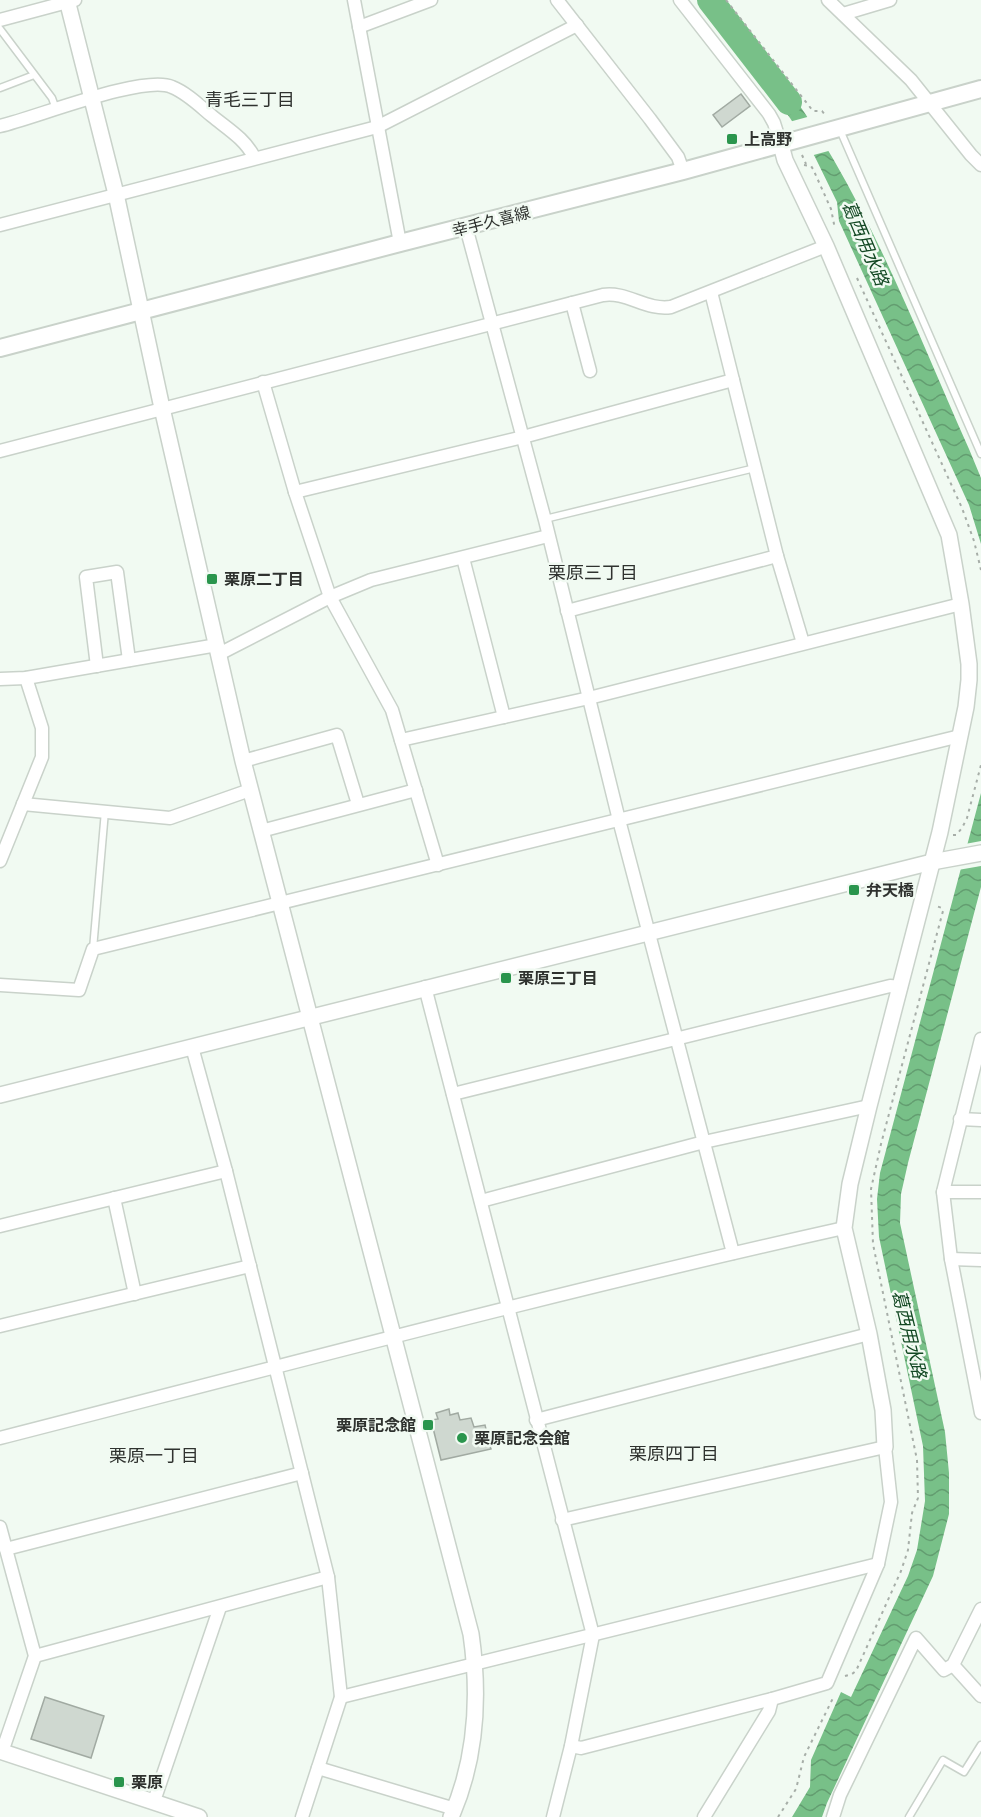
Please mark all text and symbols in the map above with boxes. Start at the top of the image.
district label: 青毛三丁目 [205,87,295,111]
place label: 上高野 [744,128,792,150]
marker: 上高野 [725,132,739,146]
water label: 葛西用水路 [837,197,895,291]
street label: 幸手久喜線 [450,201,532,241]
district label: 栗原三丁目 [548,560,638,584]
place label: 栗原二丁目 [224,568,304,590]
marker: 栗原二丁目 [205,572,219,586]
place label: 弁天橋 [866,879,914,901]
marker: 弁天橋 [847,883,861,897]
place label: 栗原三丁目 [518,967,598,989]
marker: 栗原三丁目 [499,971,513,985]
water label: 葛西用水路 [887,1287,933,1383]
place label: 栗原記念館 [336,1414,416,1436]
marker: 栗原記念館 [421,1418,435,1432]
place label: 栗原記念会館 [474,1427,570,1449]
marker: 栗原記念会館 [455,1431,469,1445]
district label: 栗原四丁目 [629,1441,719,1465]
district label: 栗原一丁目 [109,1443,199,1467]
place label: 栗原 [131,1771,163,1793]
marker: 栗原 [112,1775,126,1789]

